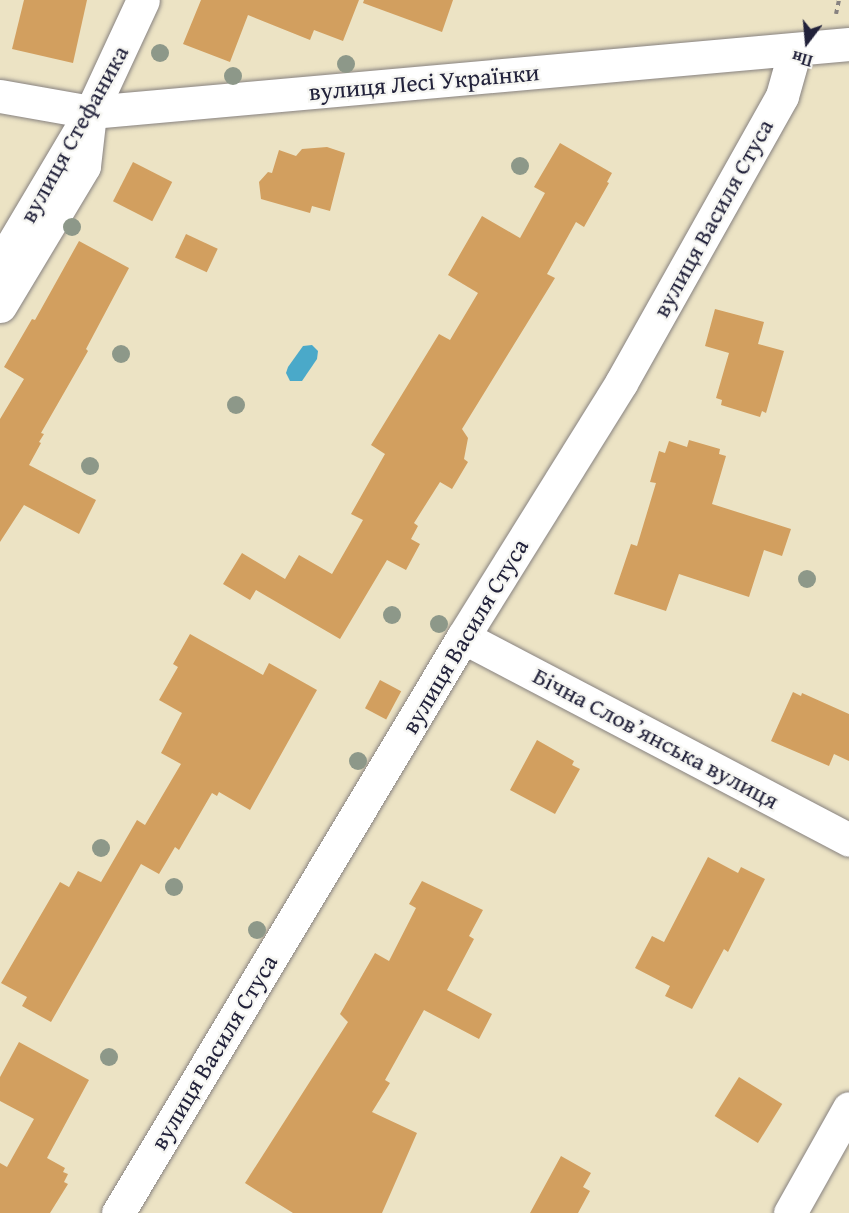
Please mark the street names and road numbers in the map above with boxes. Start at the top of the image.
street label: вулиця Стефаника [13,40,135,228]
street label: вулиця Лесі Українки [308,58,540,106]
street label: вулиця Василя Стуса [647,114,779,322]
street label: вулиця Василя Стуса [395,533,535,739]
street label: Бічна Словʼянська вулиця [528,661,784,815]
street label: вулиця Василя Стуса [144,949,284,1155]

